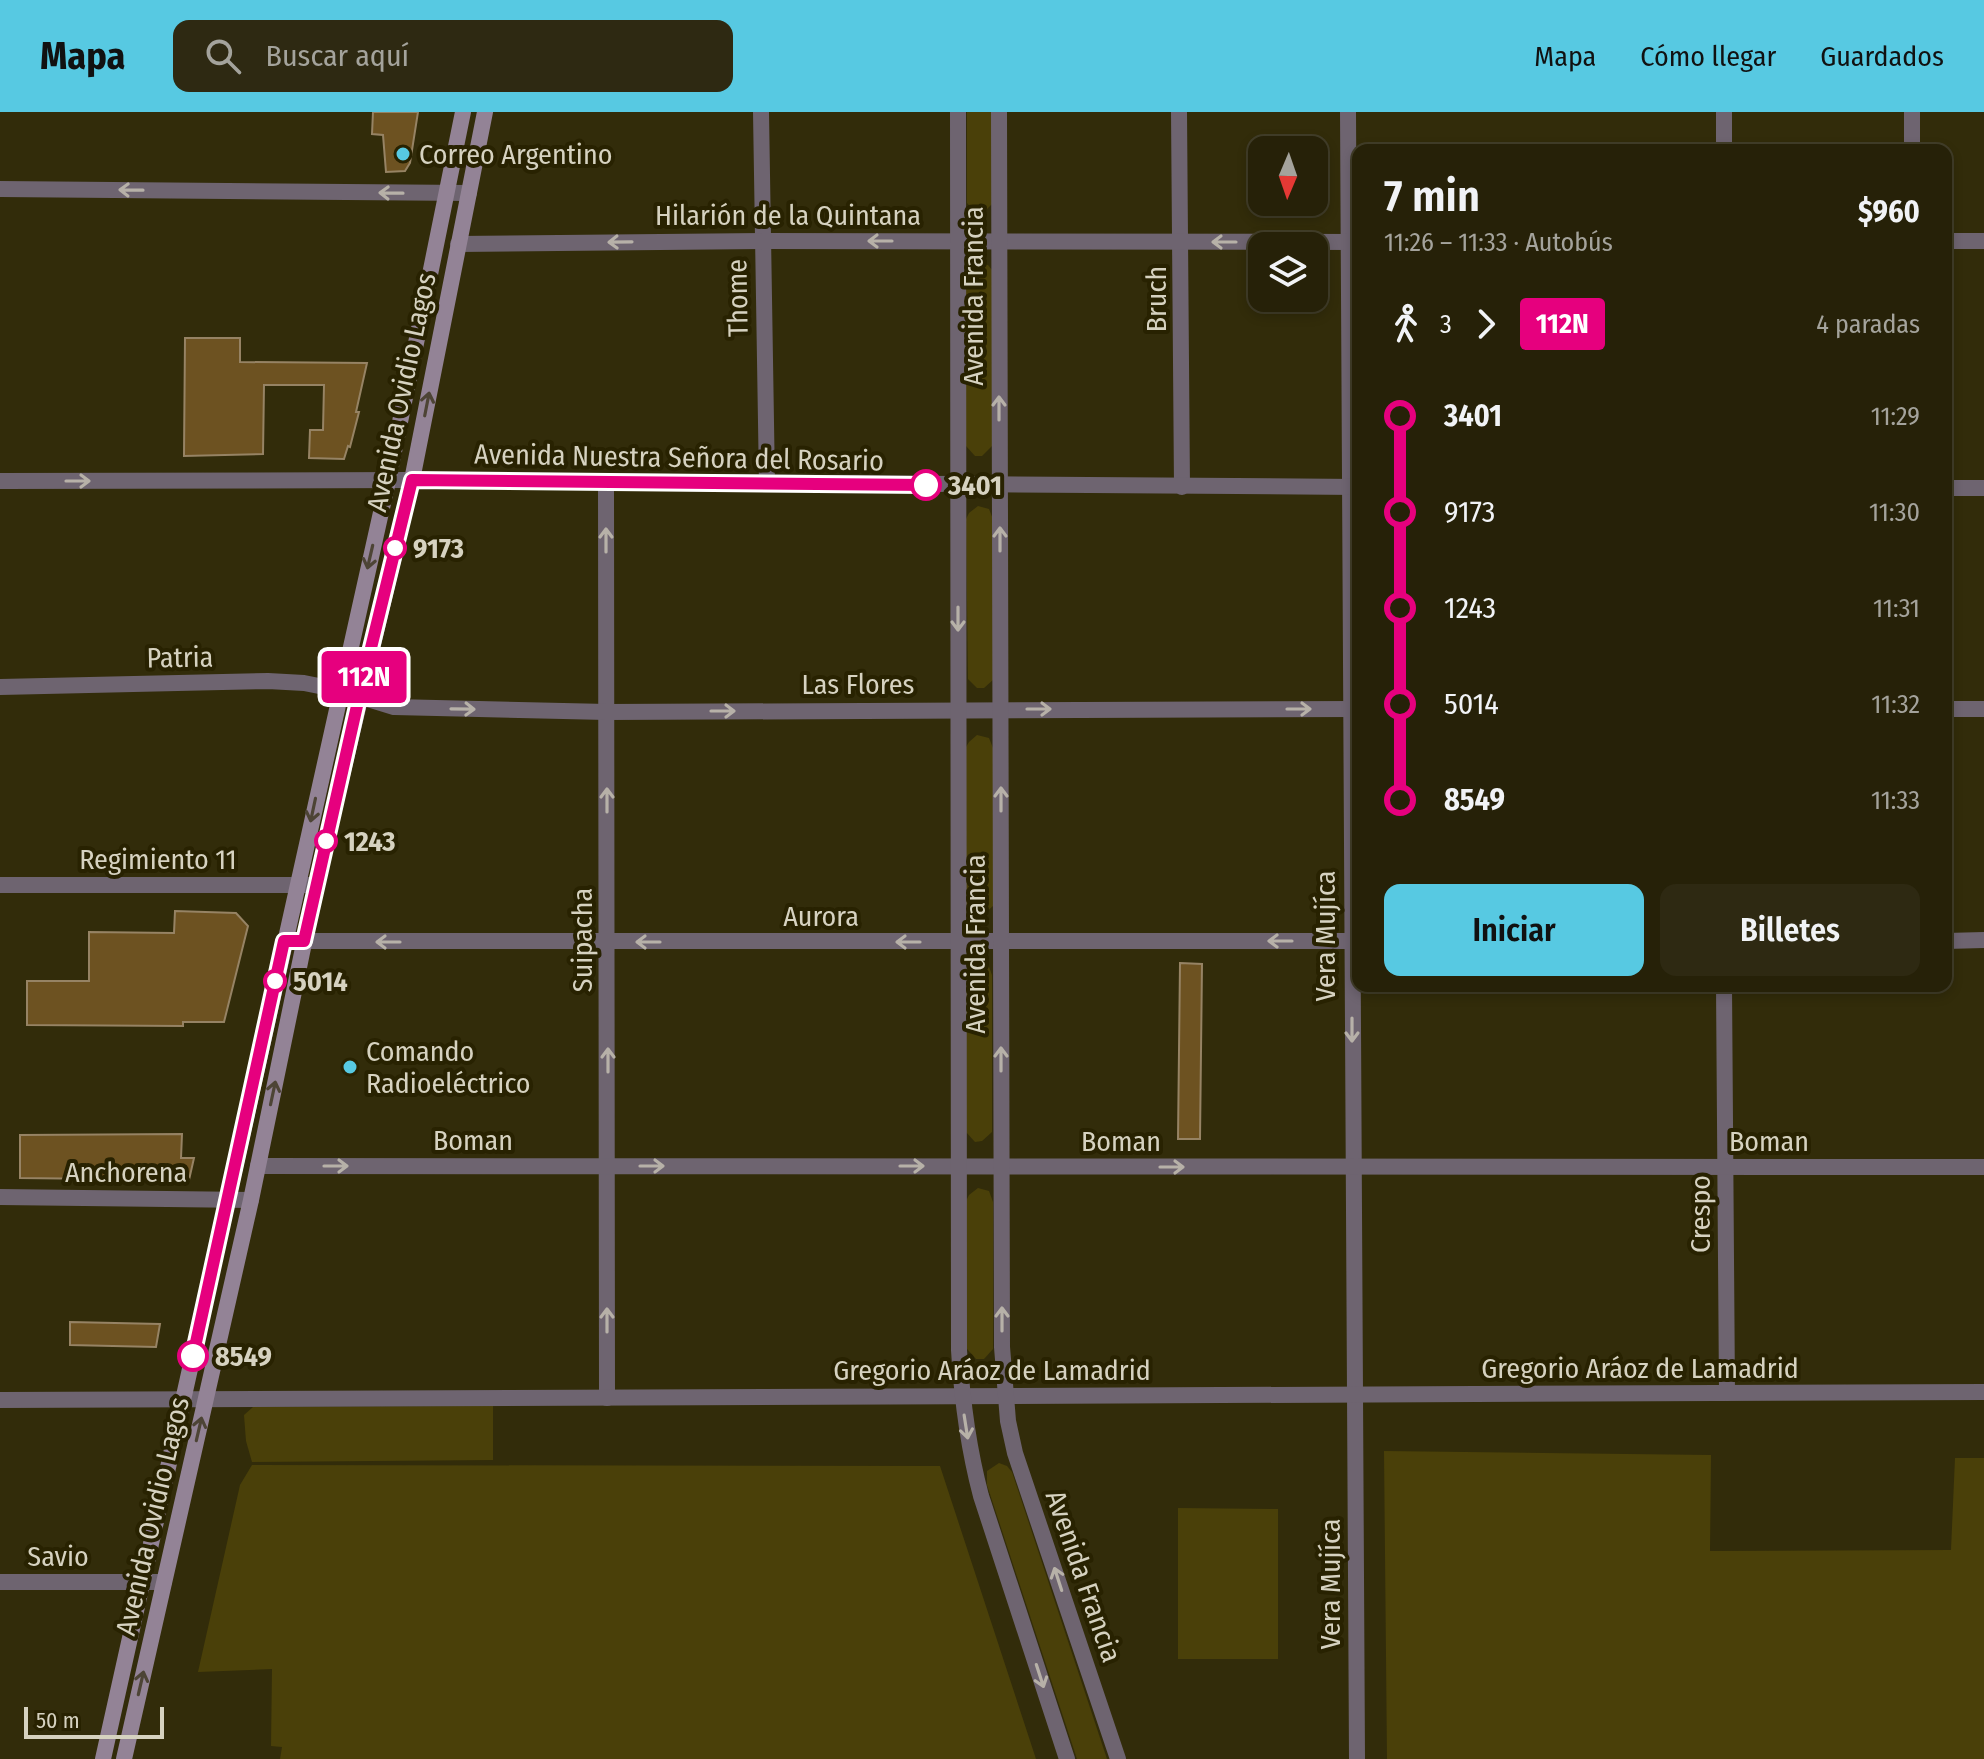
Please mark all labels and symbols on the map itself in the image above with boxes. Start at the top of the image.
north arrow [1248,136,1328,216]
place label: Correo Argentino [419,138,612,171]
marker: Correo Argentino [394,145,412,163]
one-way arrow [118,182,145,198]
one-way arrow [378,185,405,201]
street label: Hilarión de la Quintana [655,199,921,232]
street label: Avenida Francia [957,206,990,386]
one-way arrow [867,233,894,249]
one-way arrow [607,234,634,250]
one-way arrow [1211,234,1238,250]
street label: Thome [720,259,755,337]
street label: Bruch [1140,266,1173,332]
street label: Avenida Ovidio Lagos [360,270,443,515]
one-way arrow [420,392,435,417]
one-way arrow [992,395,1007,422]
street label: Avenida Nuestra Señora del Rosario [474,437,884,478]
place label: 3401 [947,469,1002,502]
marker: 3401 [911,470,941,500]
one-way arrow [64,473,91,489]
one-way arrow [992,526,1008,553]
one-way arrow [598,527,614,554]
place label: 9173 [413,532,464,565]
marker: 9173 [384,537,406,559]
one-way arrow [362,543,377,569]
one-way arrow [950,605,966,632]
street label: Patria [146,640,214,675]
line badge: 112N [308,651,420,703]
street label: Las Flores [801,668,915,701]
one-way arrow [449,701,476,716]
one-way arrow [1285,701,1312,717]
one-way arrow [1025,702,1052,717]
one-way arrow [709,703,736,719]
one-way arrow [993,786,1009,813]
one-way arrow [599,787,615,814]
one-way arrow [305,797,320,823]
place label: 1243 [344,825,396,858]
marker: 1243 [315,830,337,852]
street label: Regimiento 11 [79,843,237,876]
street label: Avenida Francia [959,854,992,1034]
street label: Vera Mujíca [1309,870,1342,1002]
street label: Suipacha [566,888,599,992]
street label: Aurora [783,900,859,933]
one-way arrow [1267,933,1294,949]
one-way arrow [375,934,402,950]
one-way arrow [635,934,662,950]
one-way arrow [895,934,922,950]
place label: 5014 [293,965,348,998]
marker: 5014 [264,970,286,992]
one-way arrow [1344,1016,1360,1043]
place label: Comando Radioeléctrico [366,1035,531,1100]
one-way arrow [993,1046,1009,1073]
one-way arrow [600,1047,616,1074]
marker: Comando Radioeléctrico [341,1058,359,1076]
one-way arrow [266,1081,281,1107]
street label: Boman [433,1124,513,1157]
street label: Boman [1081,1125,1161,1158]
street label: Boman [1729,1125,1809,1158]
street label: Anchorena [65,1156,187,1189]
one-way arrow [322,1158,349,1174]
one-way arrow [638,1158,665,1174]
one-way arrow [898,1158,925,1174]
one-way arrow [1158,1159,1185,1175]
street label: Crespo [1684,1175,1717,1253]
one-way arrow [994,1306,1010,1333]
one-way arrow [599,1307,615,1334]
place label: 8549 [215,1340,272,1373]
marker: 8549 [178,1341,208,1371]
street label: Gregorio Aráoz de Lamadrid [1481,1352,1799,1385]
street label: Gregorio Aráoz de Lamadrid [833,1354,1151,1387]
street label: Avenida Ovidio Lagos [109,1394,196,1638]
one-way arrow [959,1414,974,1439]
one-way arrow [192,1417,207,1443]
street label: Avenida Francia [1039,1486,1128,1666]
street label: Vera Mujíca [1314,1518,1347,1650]
street label: Savio [27,1540,89,1573]
one-way arrow [1049,1566,1064,1591]
one-way arrow [1033,1663,1048,1688]
one-way arrow [134,1671,149,1696]
scale bar [24,1703,164,1739]

